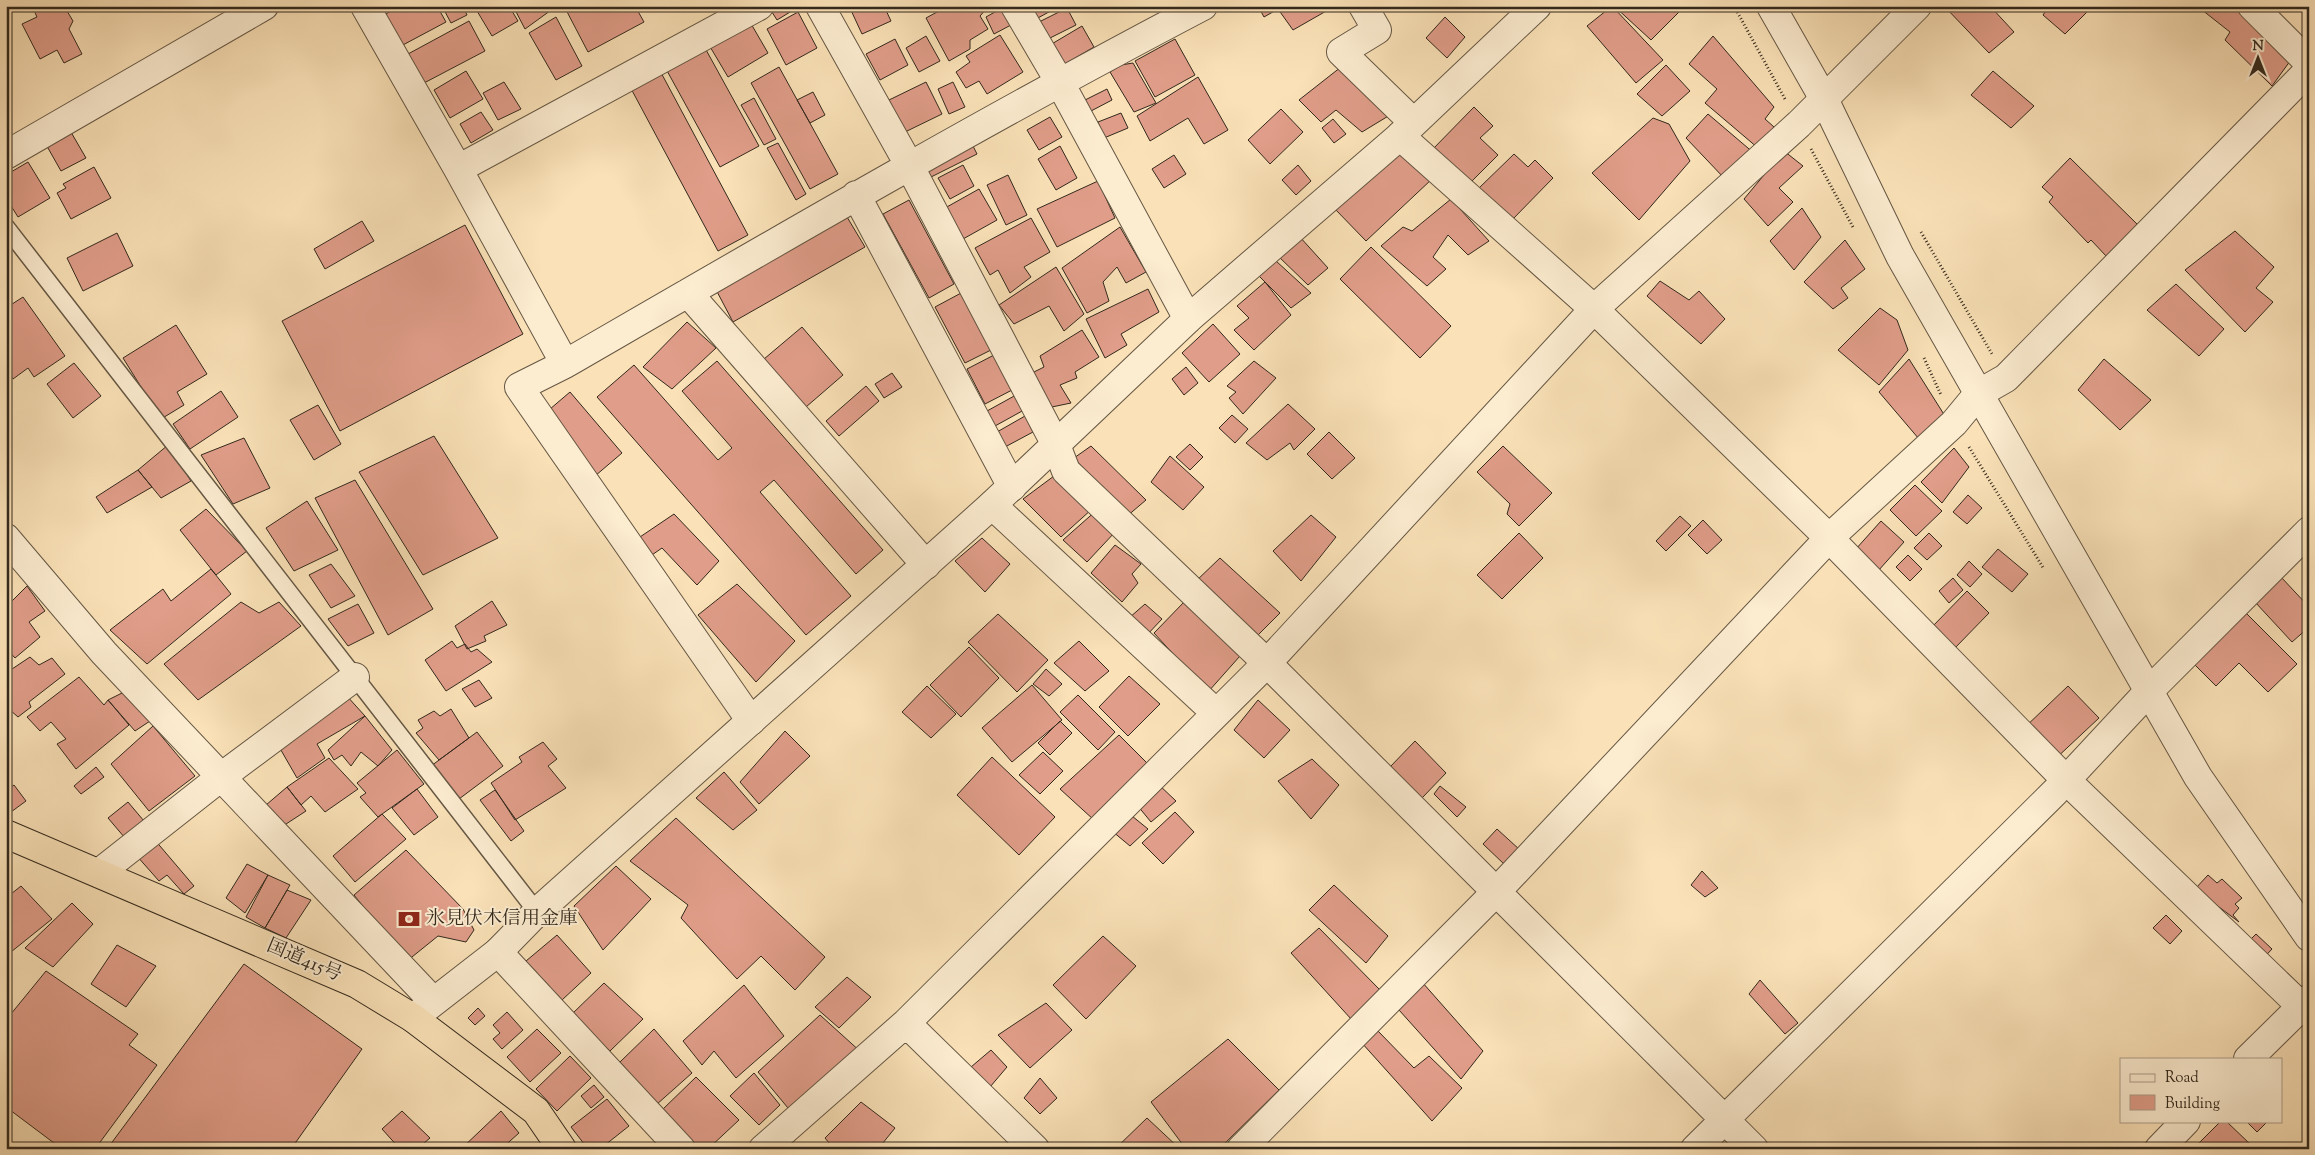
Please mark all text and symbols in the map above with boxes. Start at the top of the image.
north arrow [2232,32,2282,82]
text: N [2252,37,2264,57]
bank icon: 氷見伏木信用金庫 [396,906,422,932]
place label: 氷見伏木信用金庫 [426,906,578,933]
street label: 国道415号 [262,933,346,989]
legend [2120,1058,2282,1122]
text: Road [2165,1068,2199,1089]
text: Building [2165,1094,2220,1115]

